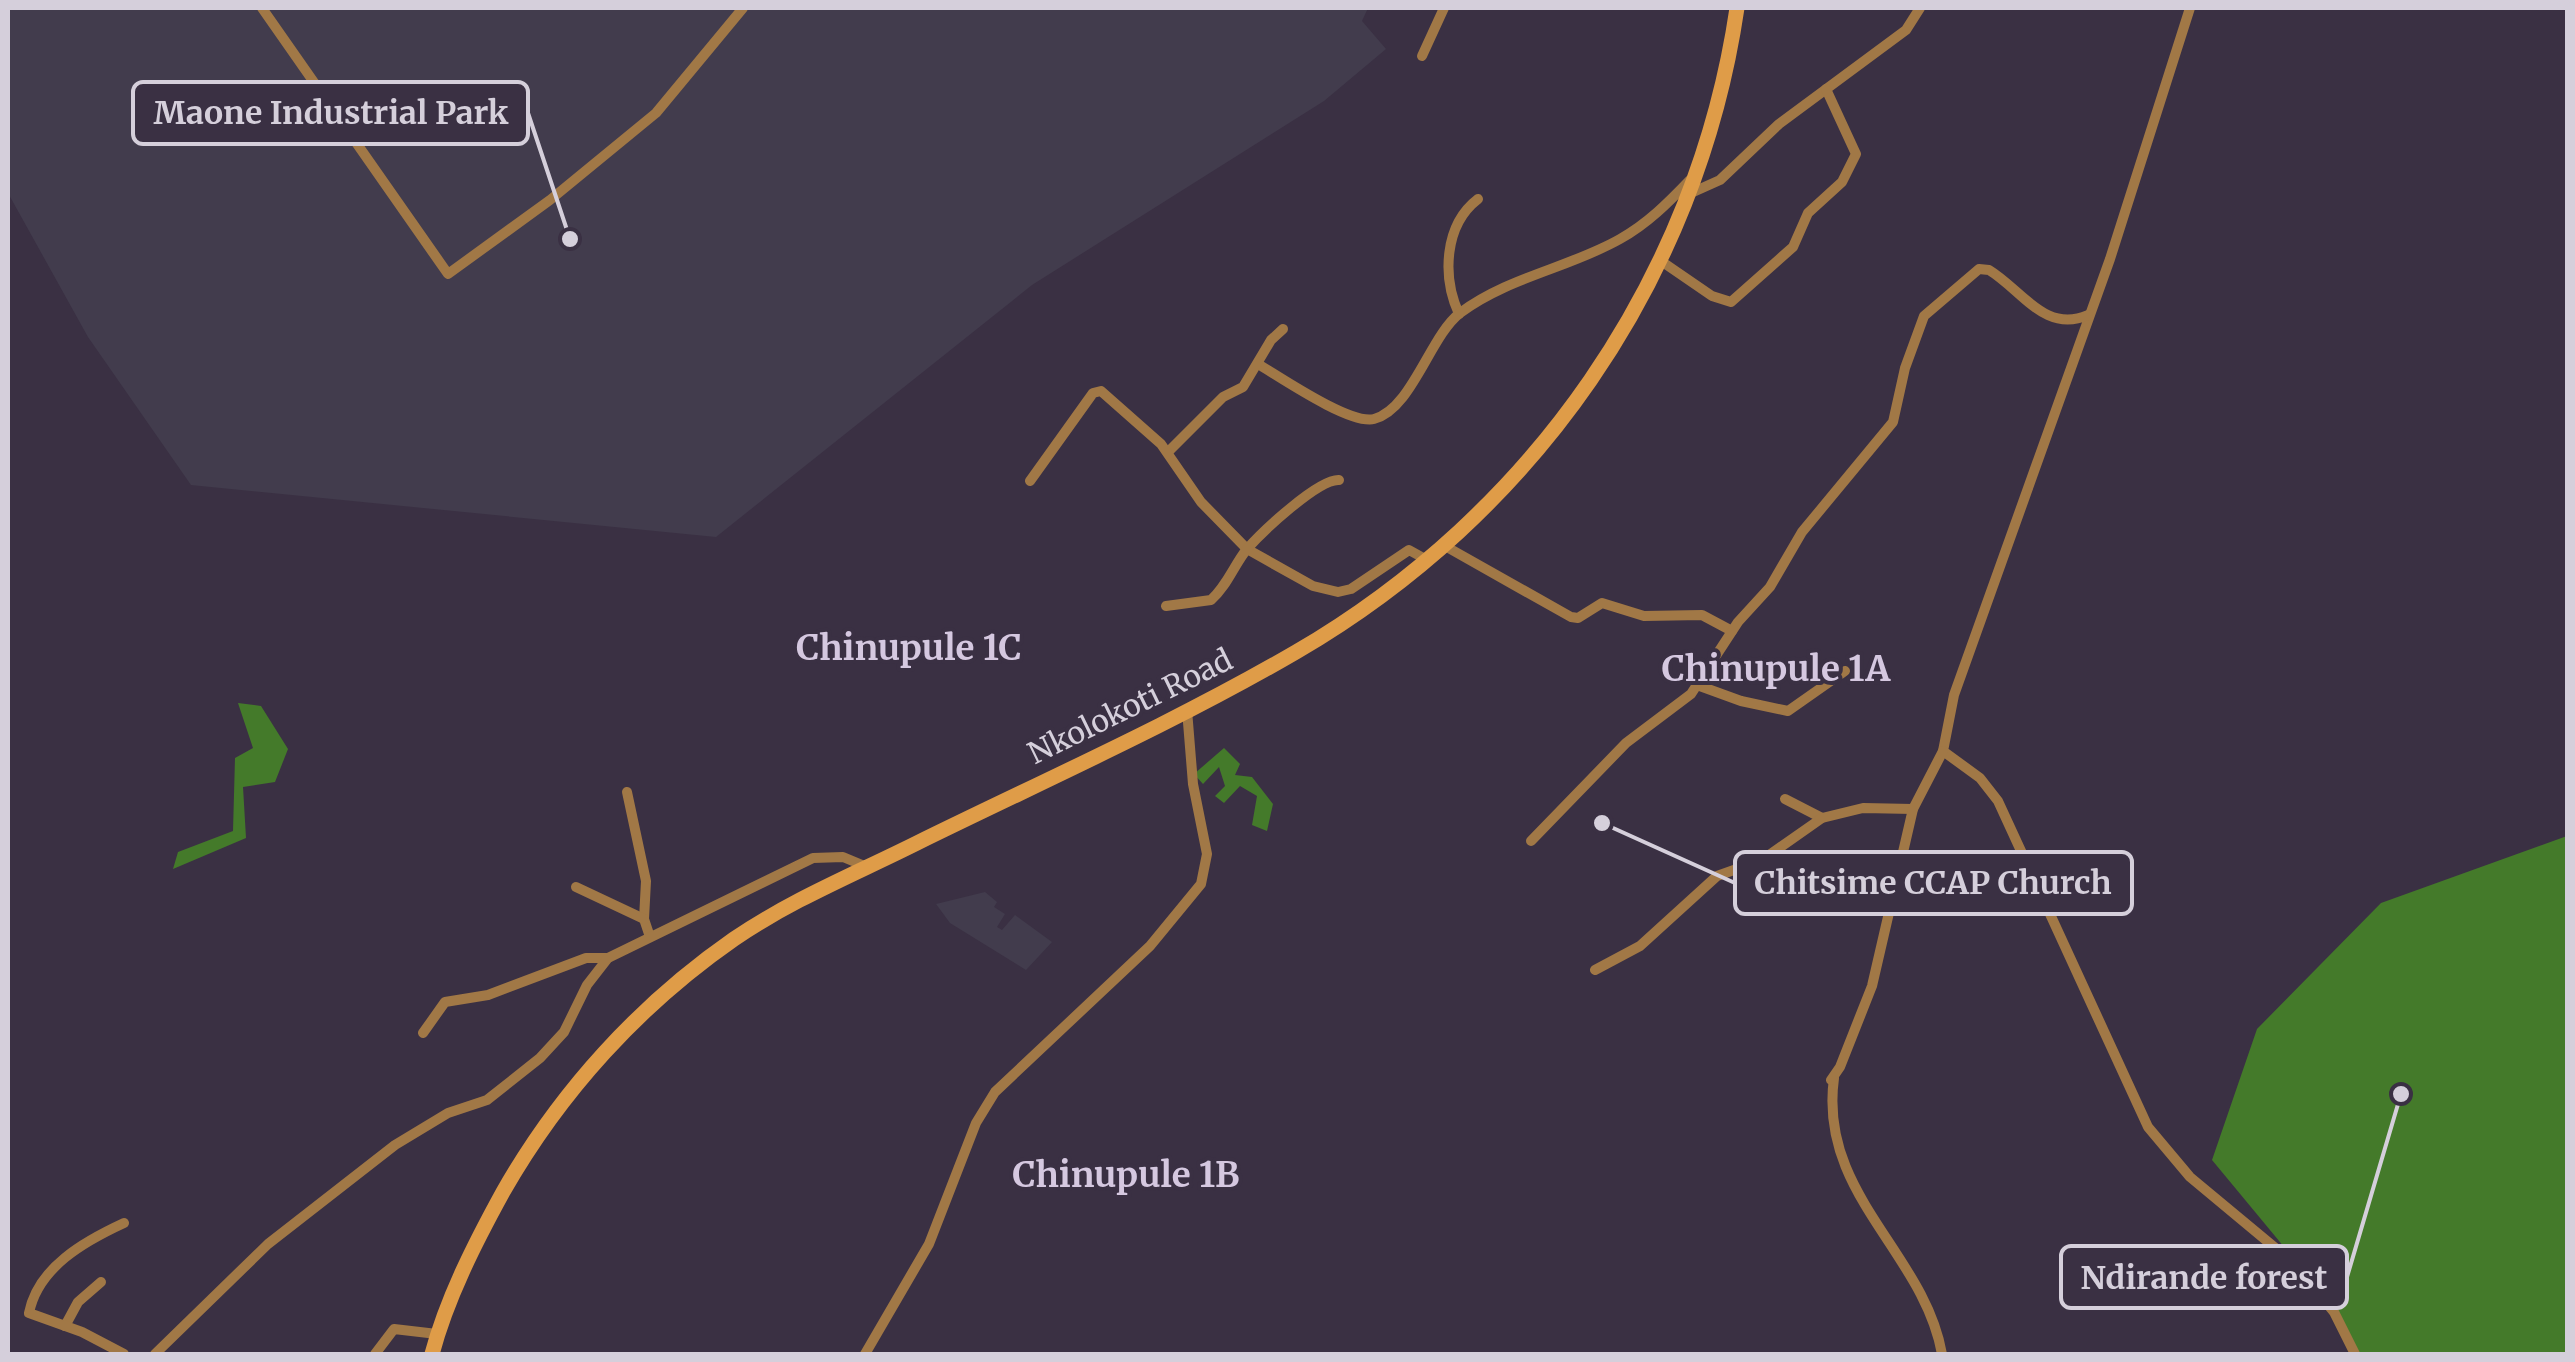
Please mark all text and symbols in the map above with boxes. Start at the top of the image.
callout: Maone Industrial Park [133,82,528,144]
text: Maone Industrial Park [154,93,509,133]
district label: Chinupule 1C [796,626,1022,670]
street label: Nkolokoti Road [1022,640,1238,772]
district label: Chinupule 1A [1662,647,1892,691]
callout: Chitsime CCAP Church [1735,852,2132,914]
text: Chitsime CCAP Church [1754,863,2112,903]
district label: Chinupule 1B [1013,1153,1239,1197]
callout: Ndirande forest [2061,1246,2347,1308]
text: Ndirande forest [2081,1258,2328,1298]

